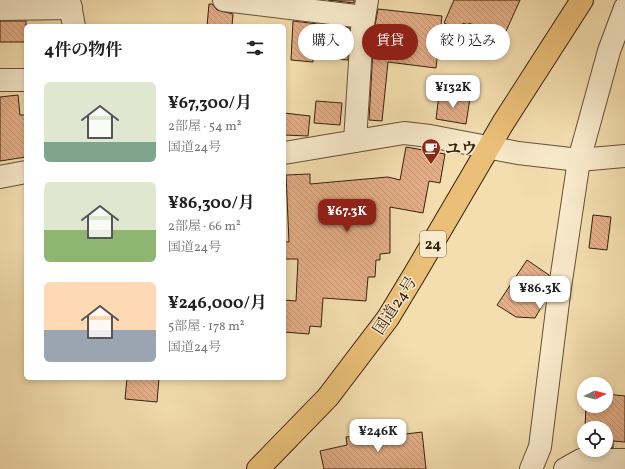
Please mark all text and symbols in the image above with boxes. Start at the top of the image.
chip: 購入 [298,24,354,60]
chip: 賃貸 [362,24,418,60]
chip: 絞り込み [426,24,510,60]
icon: filters [244,37,266,59]
text: 4件の物件 [44,39,122,62]
pin: ¥132K [425,75,481,109]
text: ¥132K [435,79,471,97]
text: ¥67,300/月 [168,92,252,115]
icon: home [76,98,124,146]
text: 2部屋 · 54 m² [168,118,242,136]
cafe icon: ユウ [420,137,442,165]
text: 国道24号 [168,139,221,157]
place label: ユウ [445,139,477,161]
text: ¥86,300/月 [168,192,255,215]
icon: home [76,198,124,246]
pin: ¥67.3K [314,199,380,233]
text: ¥67.3K [327,203,367,221]
text: 2部屋 · 66 m² [168,218,241,236]
road number: 24 [420,231,446,257]
text: 国道24号 [168,239,221,257]
street label: 国道24号 [369,273,423,340]
pin: ¥86.3K [507,276,573,310]
text: ¥86.3K [519,280,561,298]
text: ¥246,000/月 [168,292,267,315]
icon: home [76,298,124,346]
text: 5部屋 · 178 m² [168,318,244,336]
text: 国道24号 [168,339,221,357]
north arrow [577,377,613,413]
map controls [577,377,613,457]
pin: ¥246K [350,419,406,453]
button: locate [577,421,613,457]
text: ¥246K [358,423,398,441]

